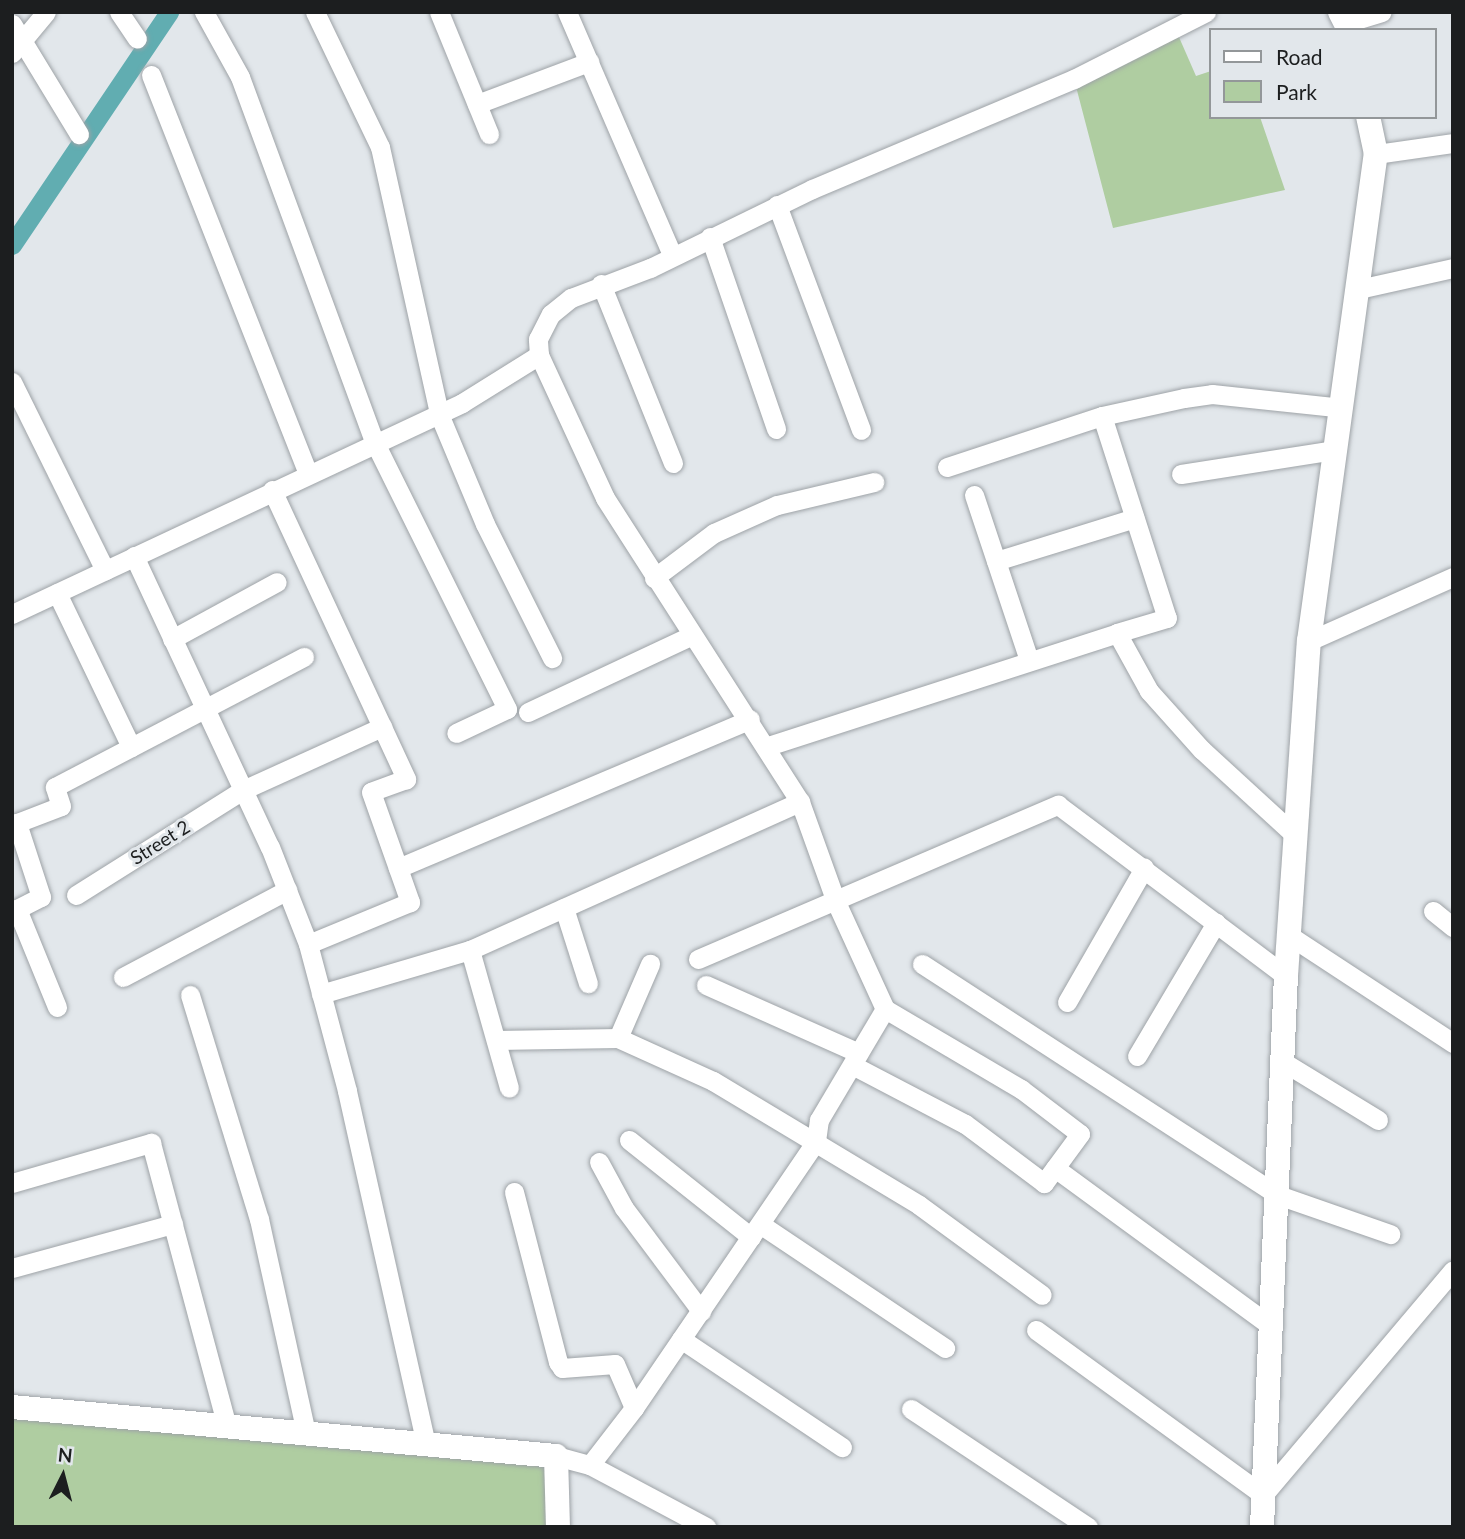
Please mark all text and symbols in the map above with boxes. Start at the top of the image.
legend [1210,28,1437,119]
text: Road [1276,44,1323,69]
text: Park [1276,79,1317,104]
street label: Street 2 [126,815,194,869]
north arrow [28,1441,98,1511]
text: N [57,1442,74,1467]

